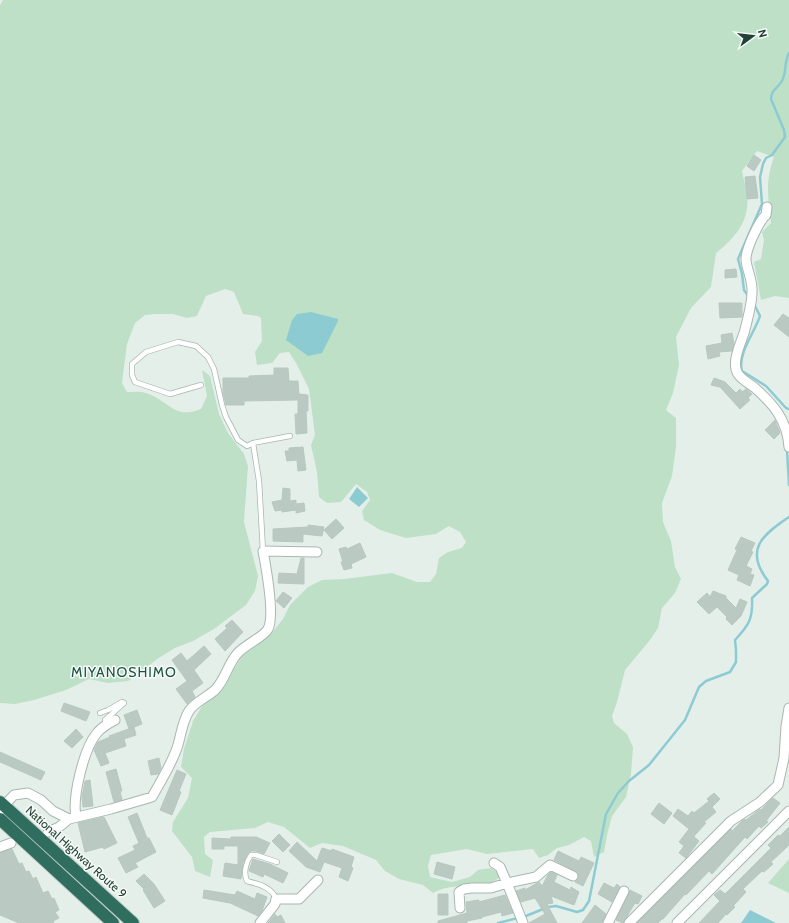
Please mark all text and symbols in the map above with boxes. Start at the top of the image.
north arrow [733,16,773,56]
text: N [755,28,770,39]
district label: MIYANOSHIMO [71,663,177,681]
street label: National Highway Route 9 [23,802,130,901]

